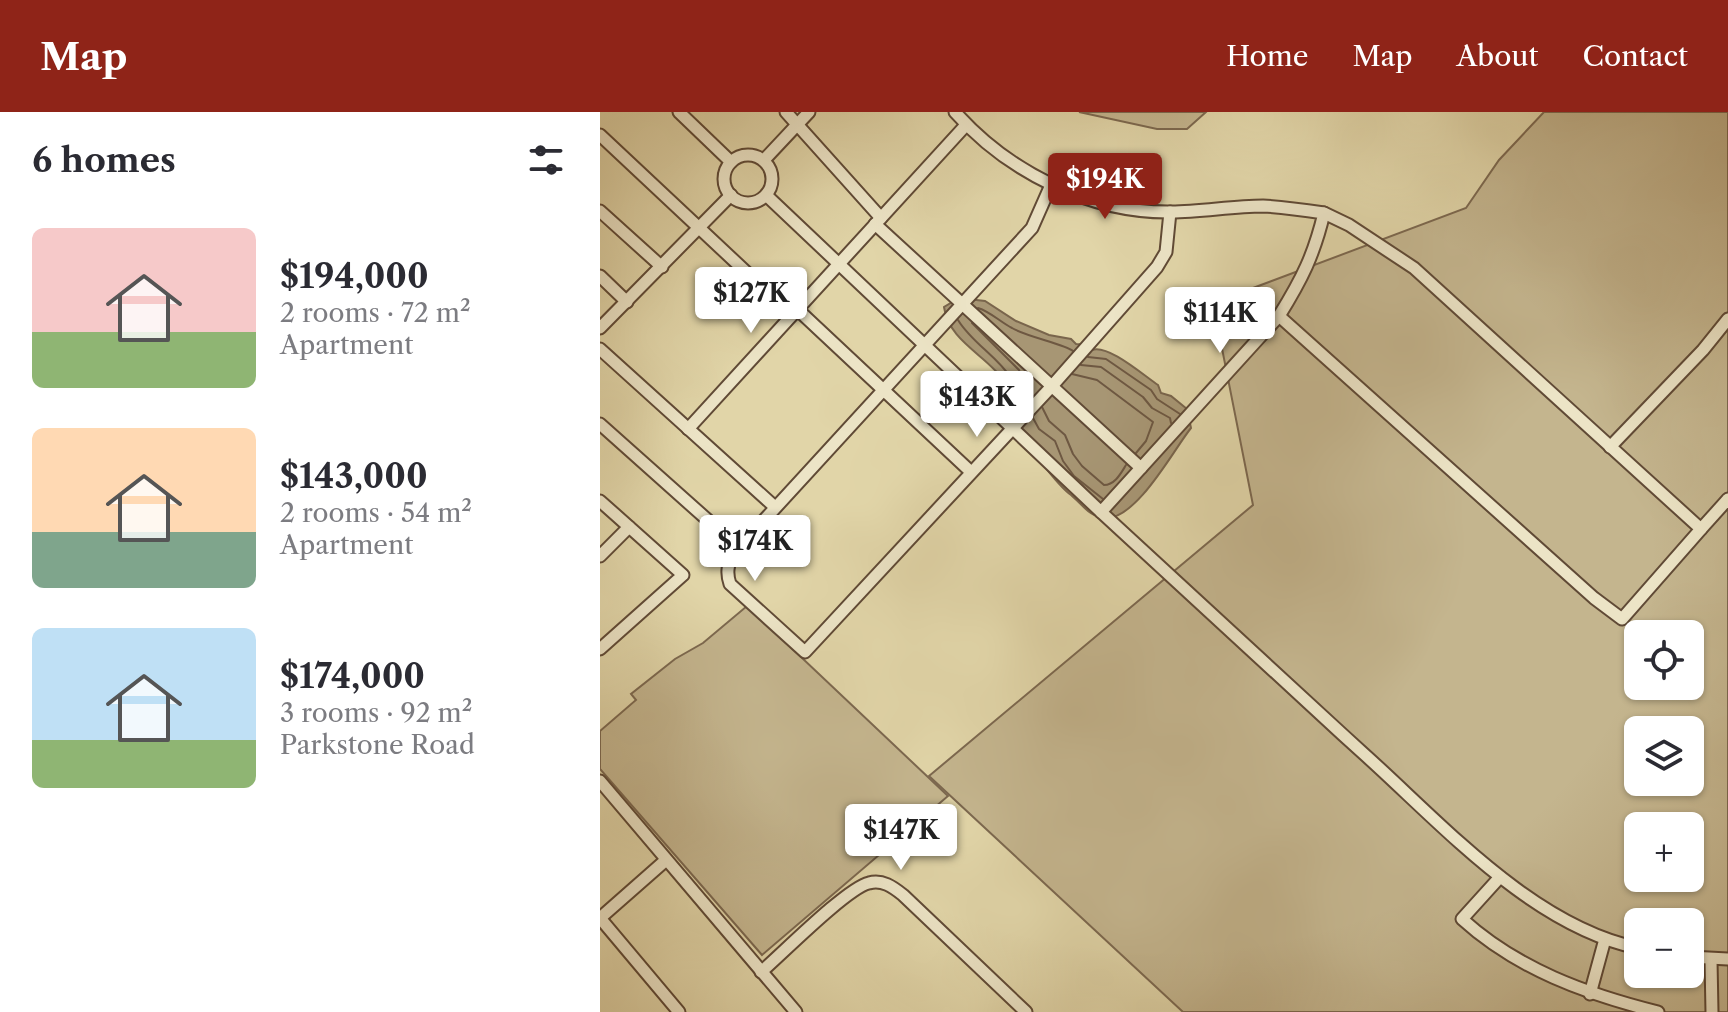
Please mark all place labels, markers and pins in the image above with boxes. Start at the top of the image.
pin: $194K [1049,153,1161,221]
pin: $127K [695,267,807,335]
pin: $114K [1164,287,1276,355]
pin: $143K [921,371,1033,439]
pin: $174K [699,515,811,583]
pin: $147K [845,804,957,872]

